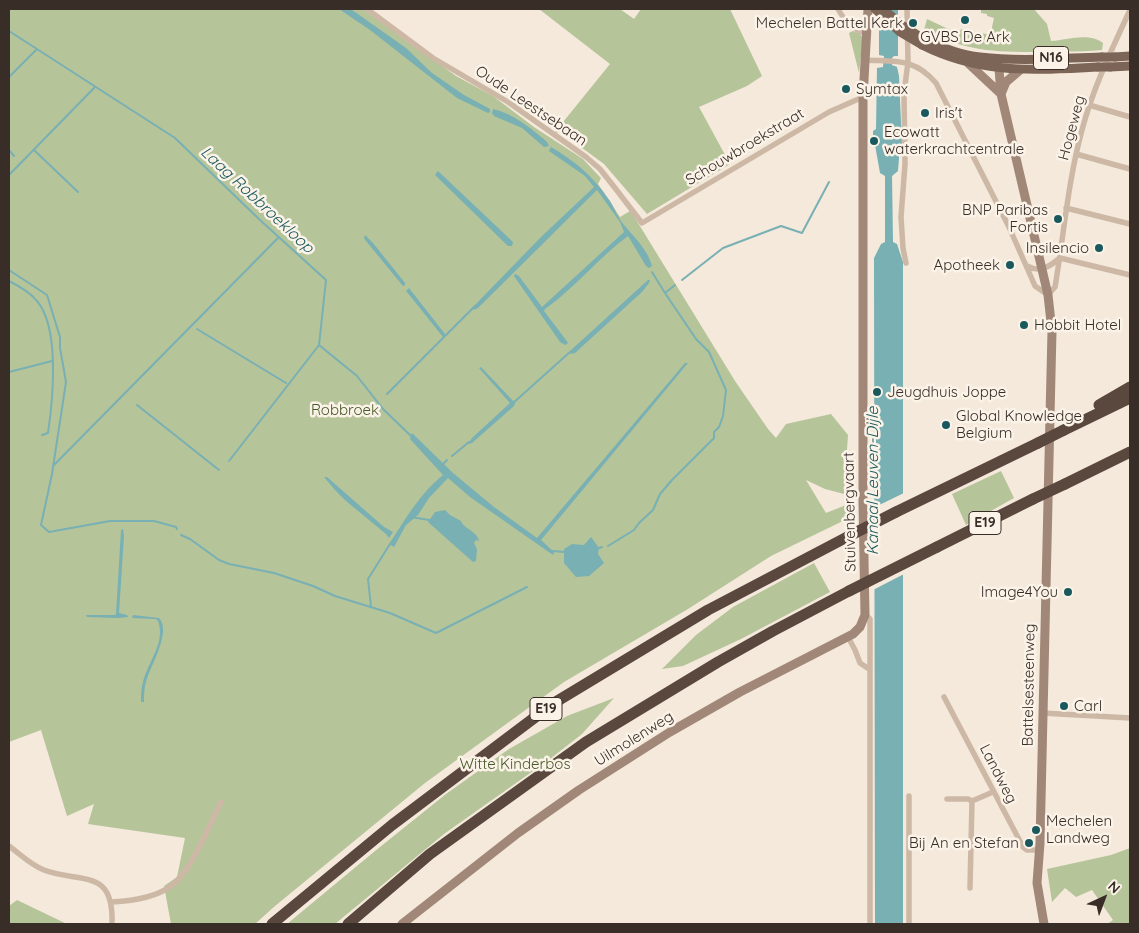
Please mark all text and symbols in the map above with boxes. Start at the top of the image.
place label: Mechelen Battel Kerk [756,14,903,32]
marker: GVBS De Ark [959,14,971,26]
marker: Mechelen Battel Kerk [907,17,919,29]
place label: GVBS De Ark [920,28,1010,46]
road number: N16 [1034,46,1068,70]
street label: Oude Leestsebaan [472,62,590,150]
place label: Symtax [856,80,908,98]
marker: Symtax [840,83,852,95]
street label: Hogeweg [1055,94,1089,162]
place label: Iris't [935,104,963,122]
street label: Schouwbroekstraat [683,105,807,189]
marker: Iris't [919,107,931,119]
place label: Ecowatt waterkrachtcentrale [884,123,1024,158]
marker: Ecowatt waterkrachtcentrale [868,135,880,147]
water label: Laag Robbroekloop [196,143,318,257]
place label: BNP Paribas Fortis [962,201,1048,236]
marker: BNP Paribas Fortis [1052,213,1064,225]
place label: Insilencio [1026,239,1089,257]
marker: Insilencio [1093,242,1105,254]
place label: Apotheek [934,256,1000,274]
marker: Apotheek [1004,259,1016,271]
place label: Hobbit Hotel [1034,316,1121,334]
marker: Hobbit Hotel [1018,319,1030,331]
place label: Jeugdhuis Joppe [887,383,1006,401]
marker: Jeugdhuis Joppe [871,386,883,398]
park label: Robbroek [311,401,379,419]
water label: Kanaal Leuven-Dijle [863,407,883,555]
place label: Global Knowledge Belgium [956,407,1082,442]
marker: Global Knowledge Belgium [940,419,952,431]
street label: Stuivenbergvaart [840,452,860,572]
road number: E19 [969,512,1001,534]
place label: Image4You [981,583,1058,601]
marker: Image4You [1062,586,1074,598]
street label: Battelsesteenweg [1019,623,1039,747]
place label: Carl [1074,697,1102,715]
road number: E19 [530,698,562,721]
marker: Carl [1058,700,1070,712]
street label: Uilmolenweg [591,708,677,770]
street label: Landweg [975,741,1021,807]
park label: Witte Kinderbos [460,755,570,773]
place label: Mechelen Landweg [1046,812,1112,847]
marker: Mechelen Landweg [1030,824,1042,836]
place label: Bij An en Stefan [909,834,1019,852]
marker: Bij An en Stefan [1023,837,1035,849]
north arrow [1079,873,1129,923]
text: N [1104,877,1124,897]

